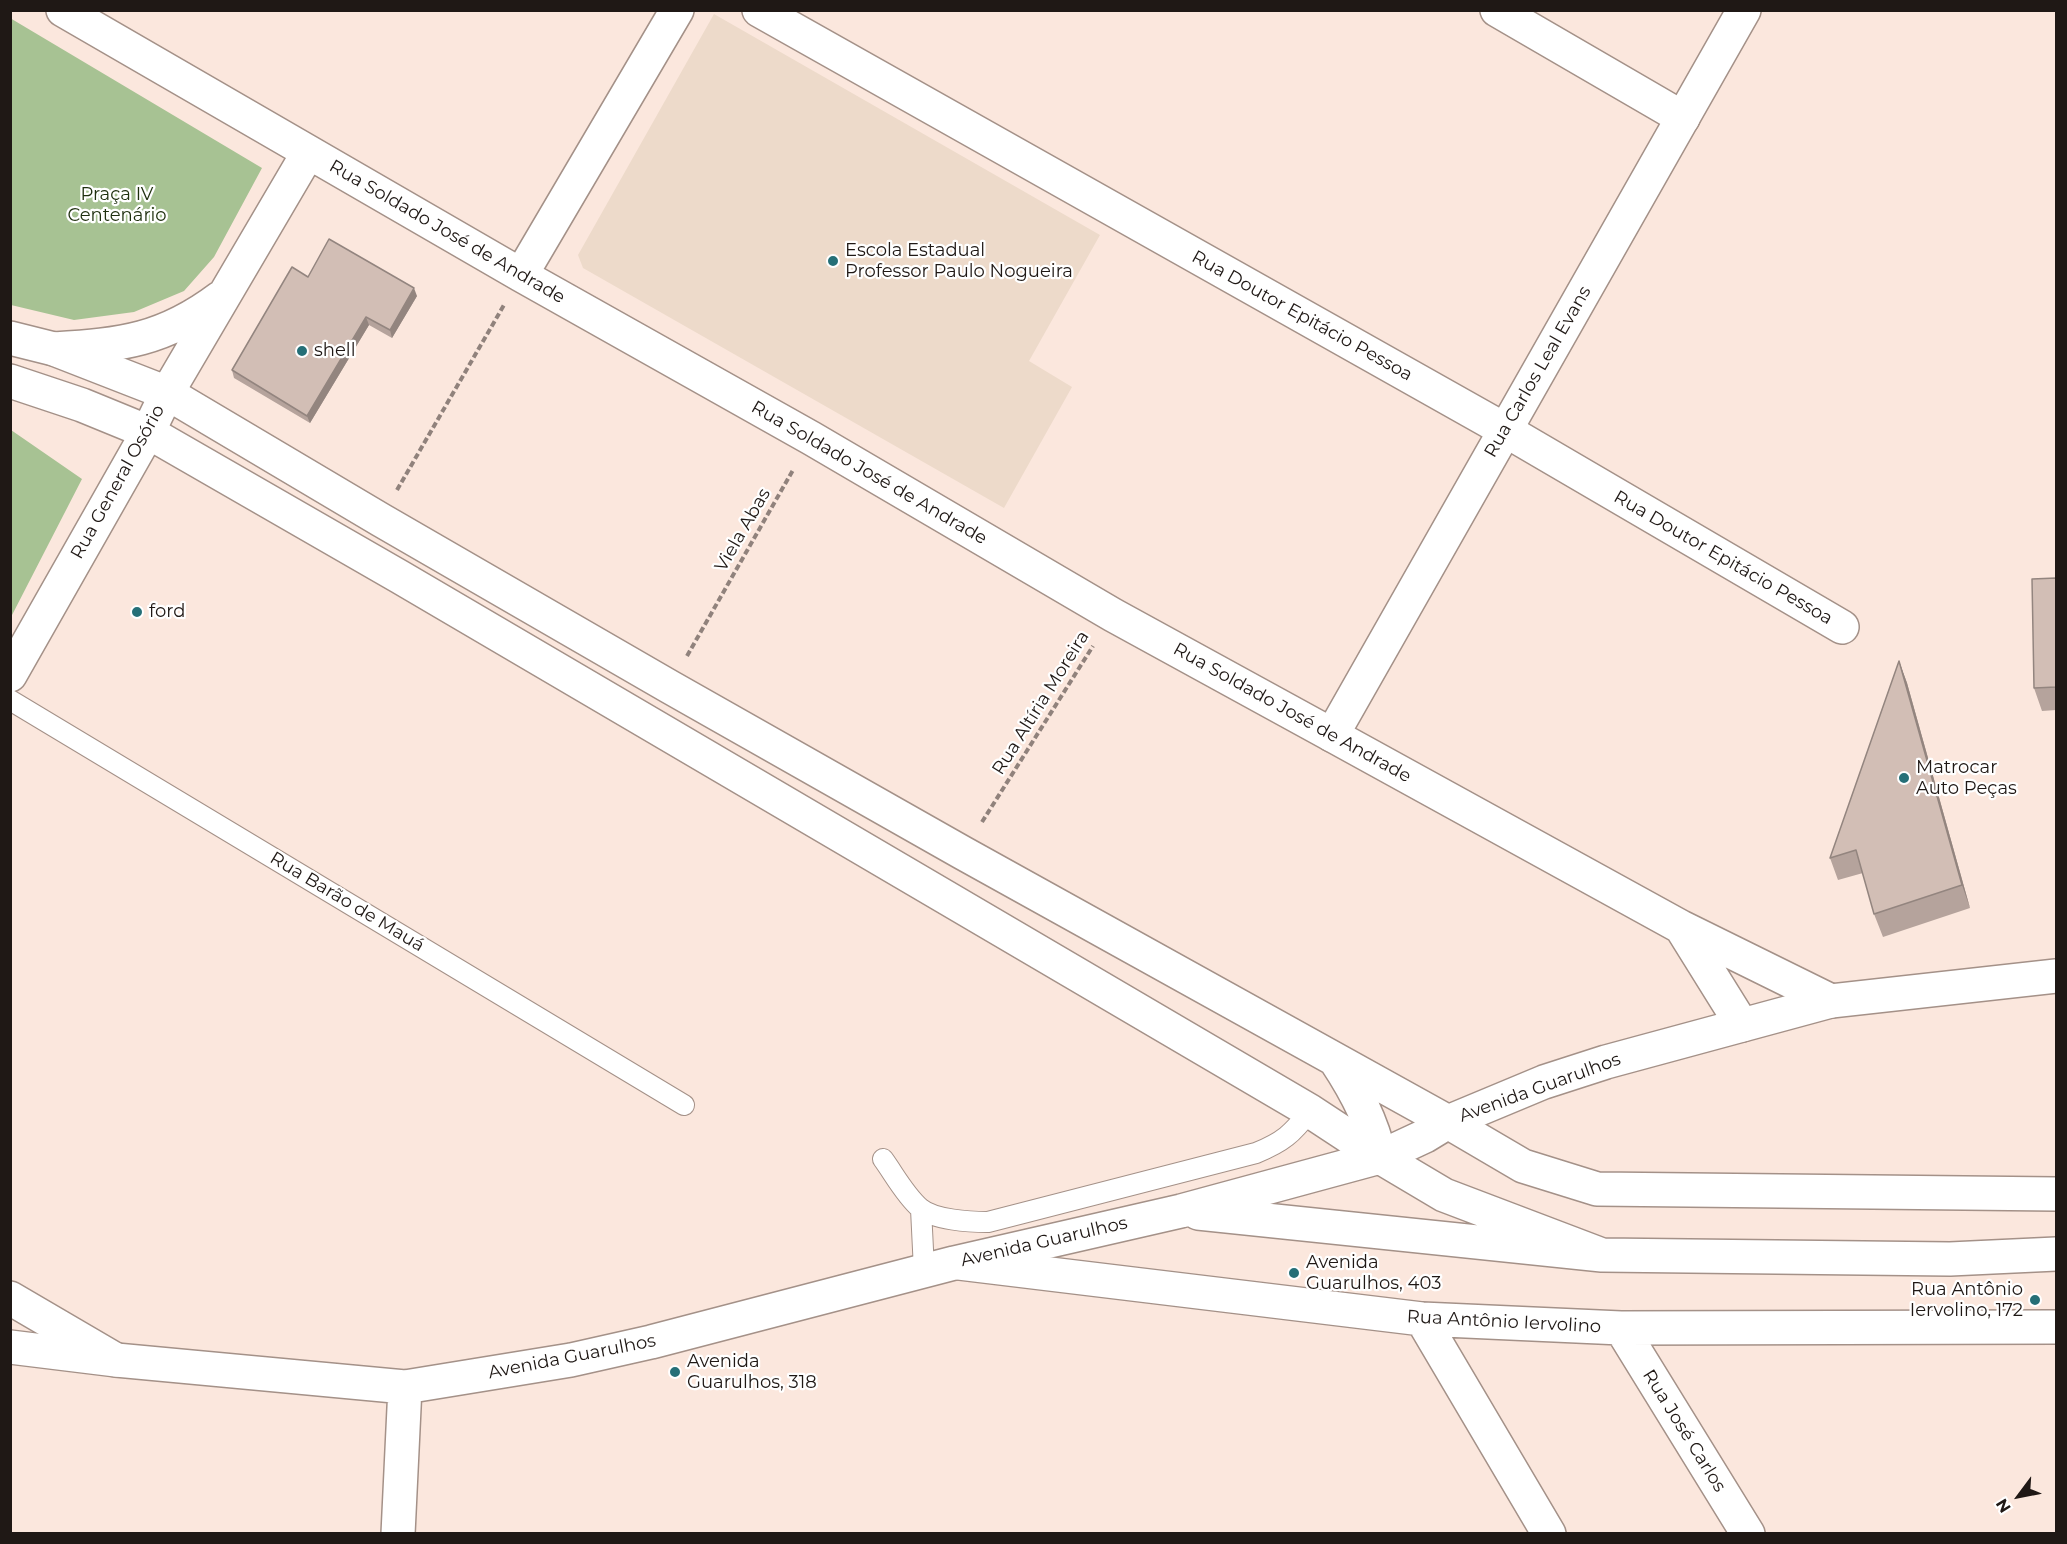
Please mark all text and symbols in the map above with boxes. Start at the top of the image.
street label: Rua Soldado José de Andrade [325,155,569,309]
park label: Praça IV Centenário [67,184,167,226]
place label: Escola Estadual Professor Paulo Nogueira [845,240,1073,282]
street label: Rua Doutor Epitácio Pessoa [1188,246,1416,386]
marker: Escola Estadual Professor Paulo Nogueira [826,254,840,268]
street label: Rua Carlos Leal Evans [1480,282,1596,462]
place label: shell [314,340,356,362]
marker: shell [295,344,309,358]
street label: Rua Soldado José de Andrade [747,396,991,550]
street label: Rua General Osório [67,401,169,563]
street label: Viela Abas [710,485,776,575]
street label: Rua Doutor Epitácio Pessoa [1610,486,1836,630]
place label: ford [149,601,185,623]
marker: ford [130,605,144,619]
street label: Rua Altíria Moreira [988,627,1094,779]
street label: Rua Soldado José de Andrade [1169,638,1415,788]
place label: Matrocar Auto Peças [1916,757,2017,800]
marker: Matrocar Auto Peças [1897,771,1911,785]
street label: Rua Barão de Mauá [266,847,428,957]
street label: Avenida Guarulhos [1456,1049,1624,1127]
street label: Avenida Guarulhos [959,1212,1129,1272]
place label: Avenida Guarulhos, 403 [1306,1252,1441,1294]
marker: Avenida Guarulhos, 403 [1287,1266,1301,1280]
place label: Rua Antônio Iervolino, 172 [1910,1279,2023,1322]
marker: Rua Antônio Iervolino, 172 [2028,1293,2042,1307]
street label: Rua Antônio Iervolino [1406,1306,1602,1338]
street label: Avenida Guarulhos [486,1330,658,1384]
place label: Avenida Guarulhos, 318 [687,1351,817,1394]
marker: Avenida Guarulhos, 318 [668,1365,682,1379]
street label: Rua José Carlos [1638,1366,1730,1496]
north arrow [1989,1466,2049,1526]
text: N [1992,1495,2015,1516]

